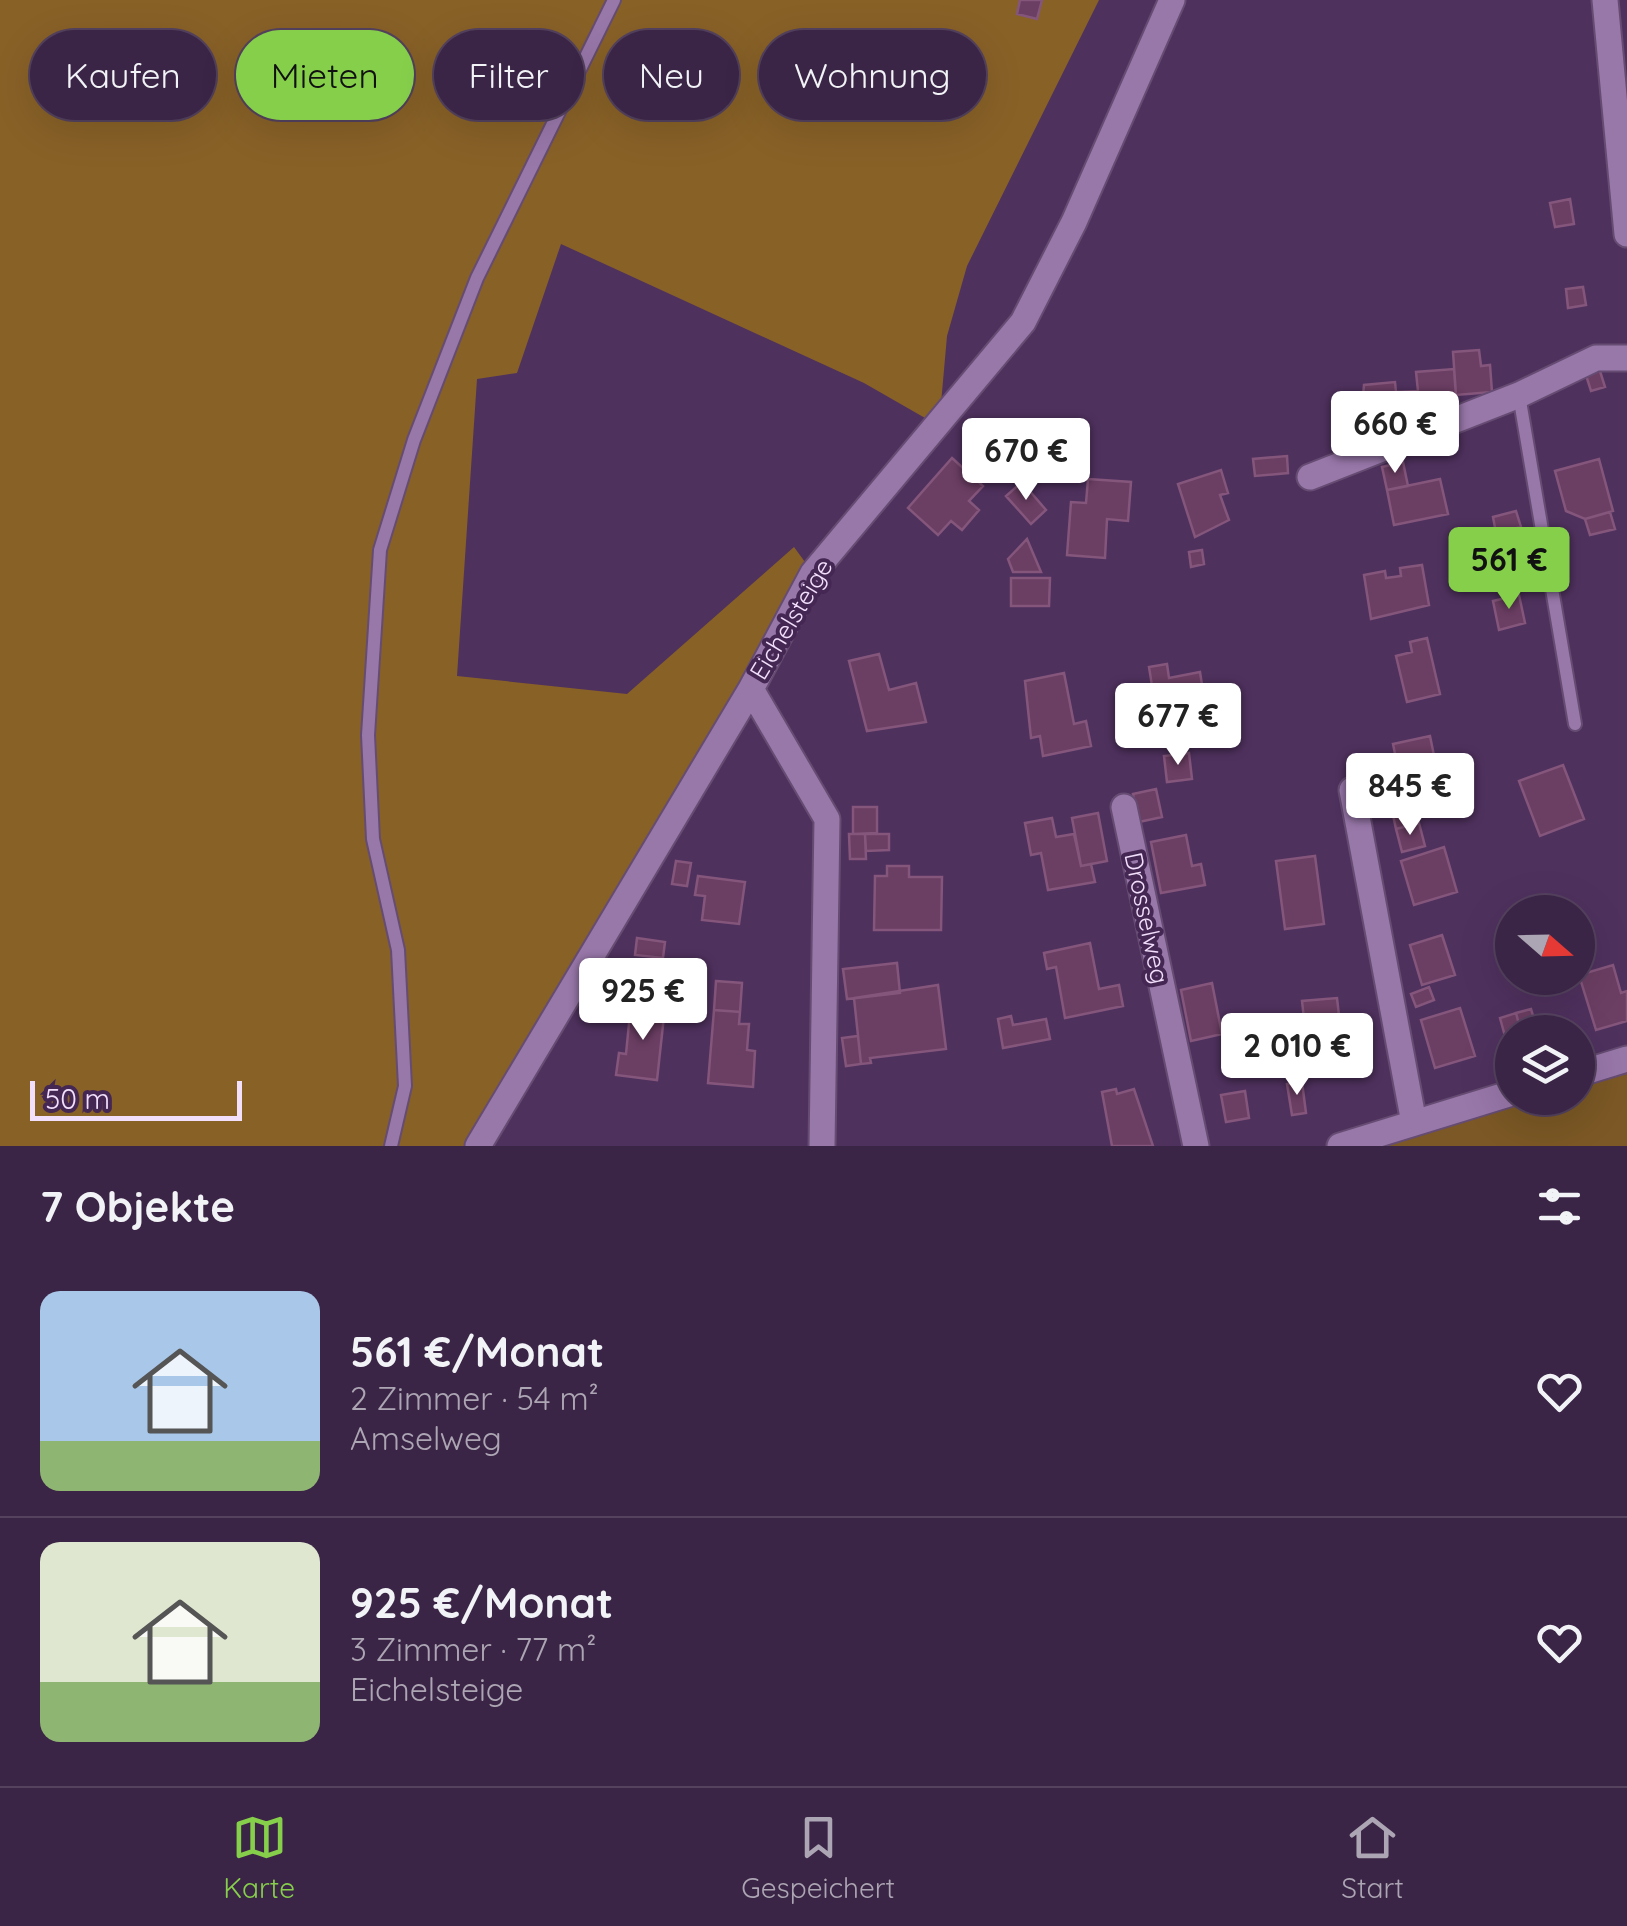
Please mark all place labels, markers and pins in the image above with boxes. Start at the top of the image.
pin: 660 € [1325,391,1465,476]
pin: 670 € [956,418,1096,503]
pin: 561 € [1439,527,1579,612]
pin: 677 € [1108,683,1248,768]
pin: 845 € [1340,753,1480,838]
pin: 925 € [573,958,713,1043]
pin: 2 010 € [1205,1013,1389,1098]

